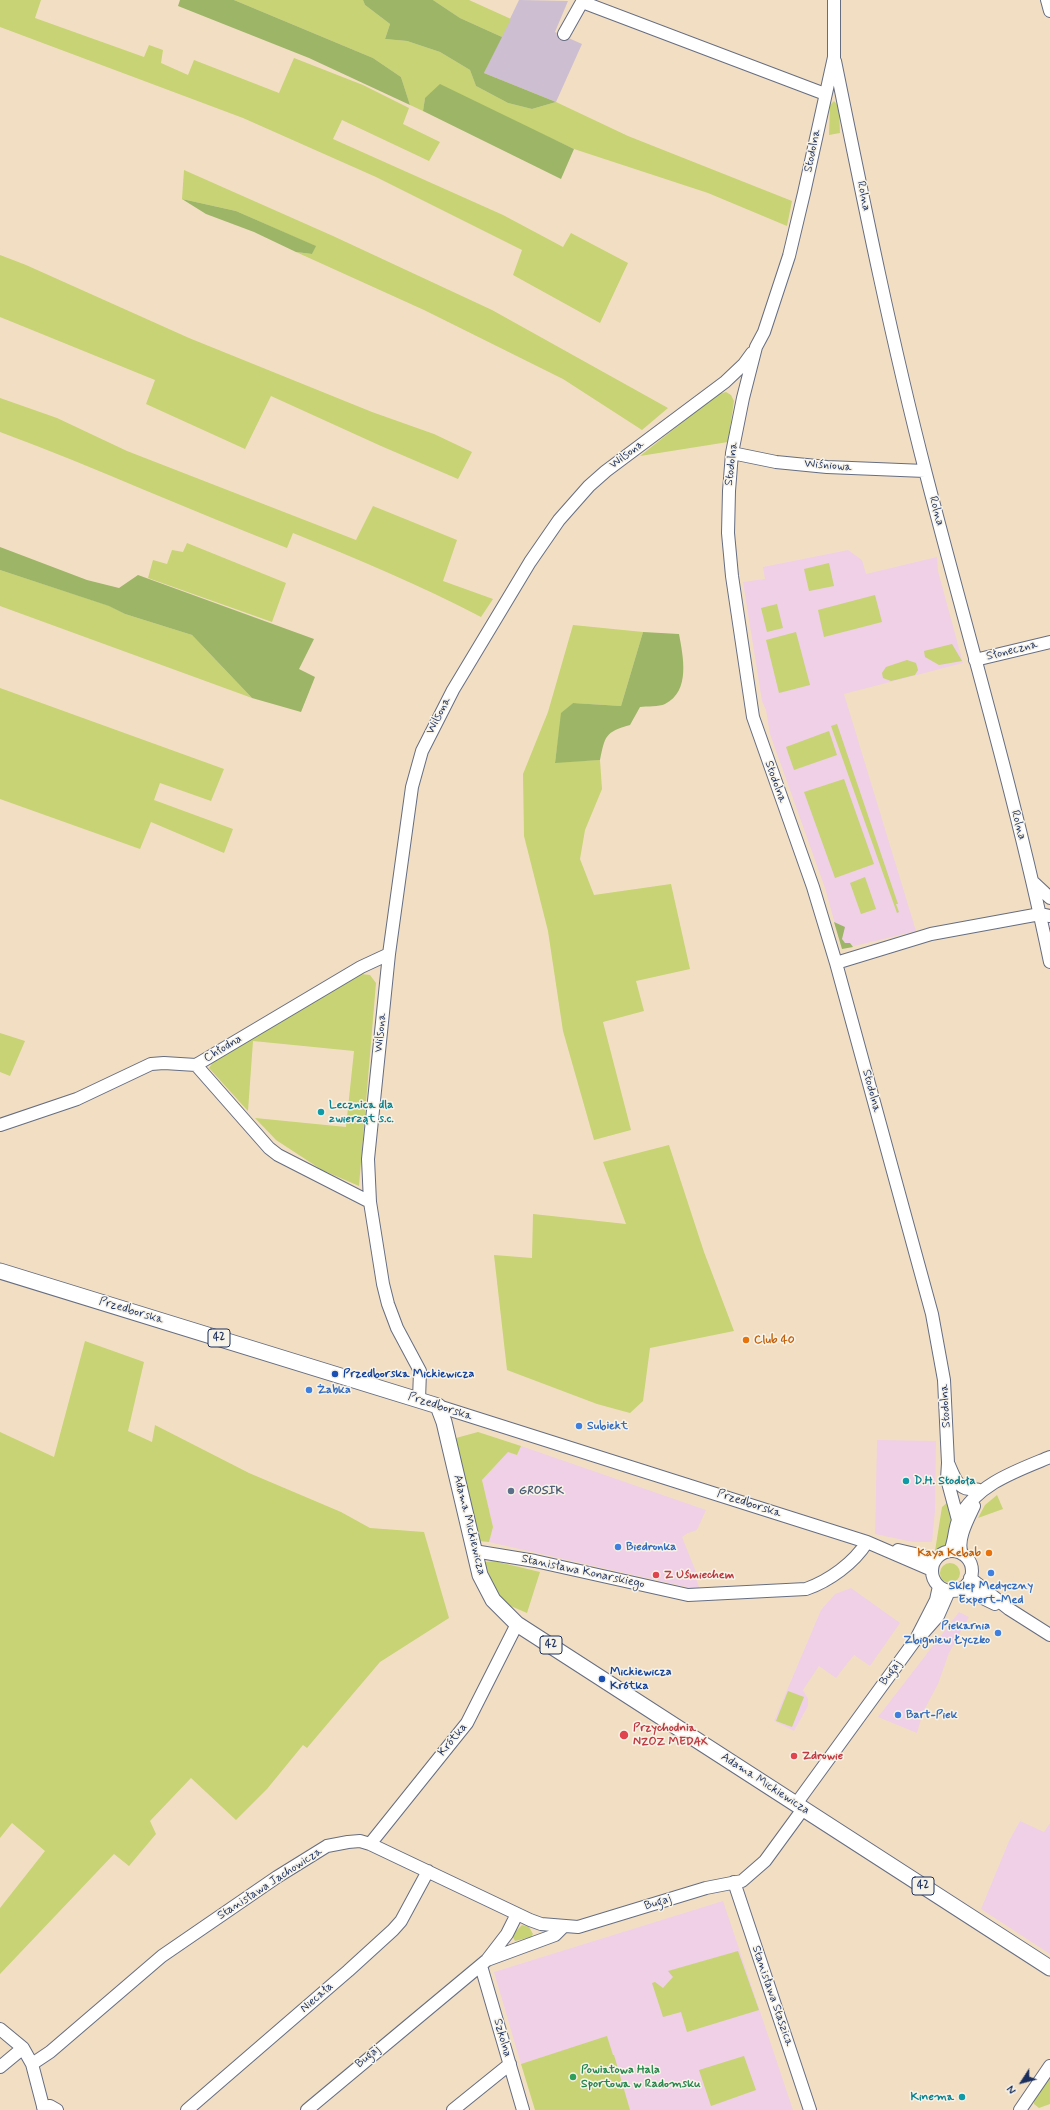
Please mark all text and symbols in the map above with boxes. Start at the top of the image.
street label: Stodolna [801,128,825,174]
street label: Rolna [853,180,873,212]
street label: Wilsona [607,437,647,473]
street label: Stodolna [722,441,742,487]
street label: Wiśniowa [804,457,852,475]
street label: Rolna [925,495,947,527]
street label: Słoneczna [985,638,1039,664]
street label: Wilsona [424,695,454,737]
street label: Stodolna [761,759,789,805]
street label: Rolna [1007,809,1029,841]
street label: Wilsona [372,1013,390,1053]
street label: Chłodna [201,1032,245,1066]
street label: Stodolna [858,1068,884,1114]
place label: Lecznica dla zwierząt s.c. [329,1098,394,1126]
marker: Lecznica dla zwierząt s.c. [316,1107,326,1117]
street label: Przedborska [97,1294,165,1328]
road number: 42 [208,1329,230,1347]
place label: Club 40 [754,1333,795,1347]
marker: Club 40 [741,1335,751,1345]
place label: Przedborska Mickiewicza [343,1367,474,1381]
marker: Przedborska Mickiewicza [330,1369,340,1379]
place label: Żabka [317,1383,351,1397]
street label: Stodolna [938,1384,954,1428]
marker: Żabka [304,1385,314,1395]
street label: Przedborska [406,1390,474,1424]
place label: Subiekt [587,1419,628,1433]
marker: Subiekt [574,1421,584,1431]
street label: Adama Mickiewicza [450,1473,488,1577]
place label: D.H. Stodoła [914,1474,976,1488]
marker: D.H. Stodoła [901,1476,911,1486]
place label: GROSIK [519,1484,564,1498]
marker: GROSIK [506,1486,516,1496]
street label: Przedborska [715,1487,783,1521]
place label: Biedronka [626,1540,676,1554]
marker: Biedronka [613,1542,623,1552]
place label: Kaya Kebab [917,1546,981,1560]
marker: Kaya Kebab [984,1548,994,1558]
street label: Stanisława Konarskiego [520,1552,646,1592]
place label: Z Uśmiechem [664,1568,734,1582]
marker: Sklep Medyczny Expert-Med [986,1568,996,1578]
marker: Z Uśmiechem [651,1570,661,1580]
place label: Sklep Medyczny Expert-Med [949,1579,1033,1607]
place label: Piekarnia Zbigniew Łyczko [903,1619,990,1647]
marker: Piekarnia Zbigniew Łyczko [993,1628,1003,1638]
road number: 42 [540,1636,562,1654]
street label: Bugaj [877,1657,905,1689]
place label: Mickiewicza Krótka [610,1665,672,1693]
marker: Mickiewicza Krótka [597,1674,607,1684]
place label: Bart-Piek [906,1708,957,1722]
marker: Bart-Piek [893,1710,903,1720]
street label: Krótka [435,1720,471,1760]
place label: Przychodnia NZOZ MEDAX [633,1721,708,1749]
marker: Przychodnia NZOZ MEDAX [618,1729,630,1741]
place label: Zdrowie [802,1749,843,1763]
street label: Adama Mickiewicza [718,1750,812,1818]
marker: Zdrowie [789,1751,799,1761]
street label: Stanisława Jachowicza [215,1845,325,1923]
road number: 42 [912,1877,934,1895]
street label: Bugaj [643,1892,673,1914]
street label: Stanisława Staszica [748,1944,796,2048]
street label: Niecała [298,1980,336,2016]
street label: Szkolna [490,2017,514,2059]
street label: Bugaj [353,2043,383,2071]
north arrow [1002,2062,1042,2102]
place label: Powiatowa Hala Sportowa w Radomsku [581,2063,701,2091]
marker: Powiatowa Hala Sportowa w Radomsku [568,2072,578,2082]
text: N [1004,2082,1020,2096]
place label: Kinema [910,2090,954,2104]
marker: Kinema [957,2092,967,2102]

